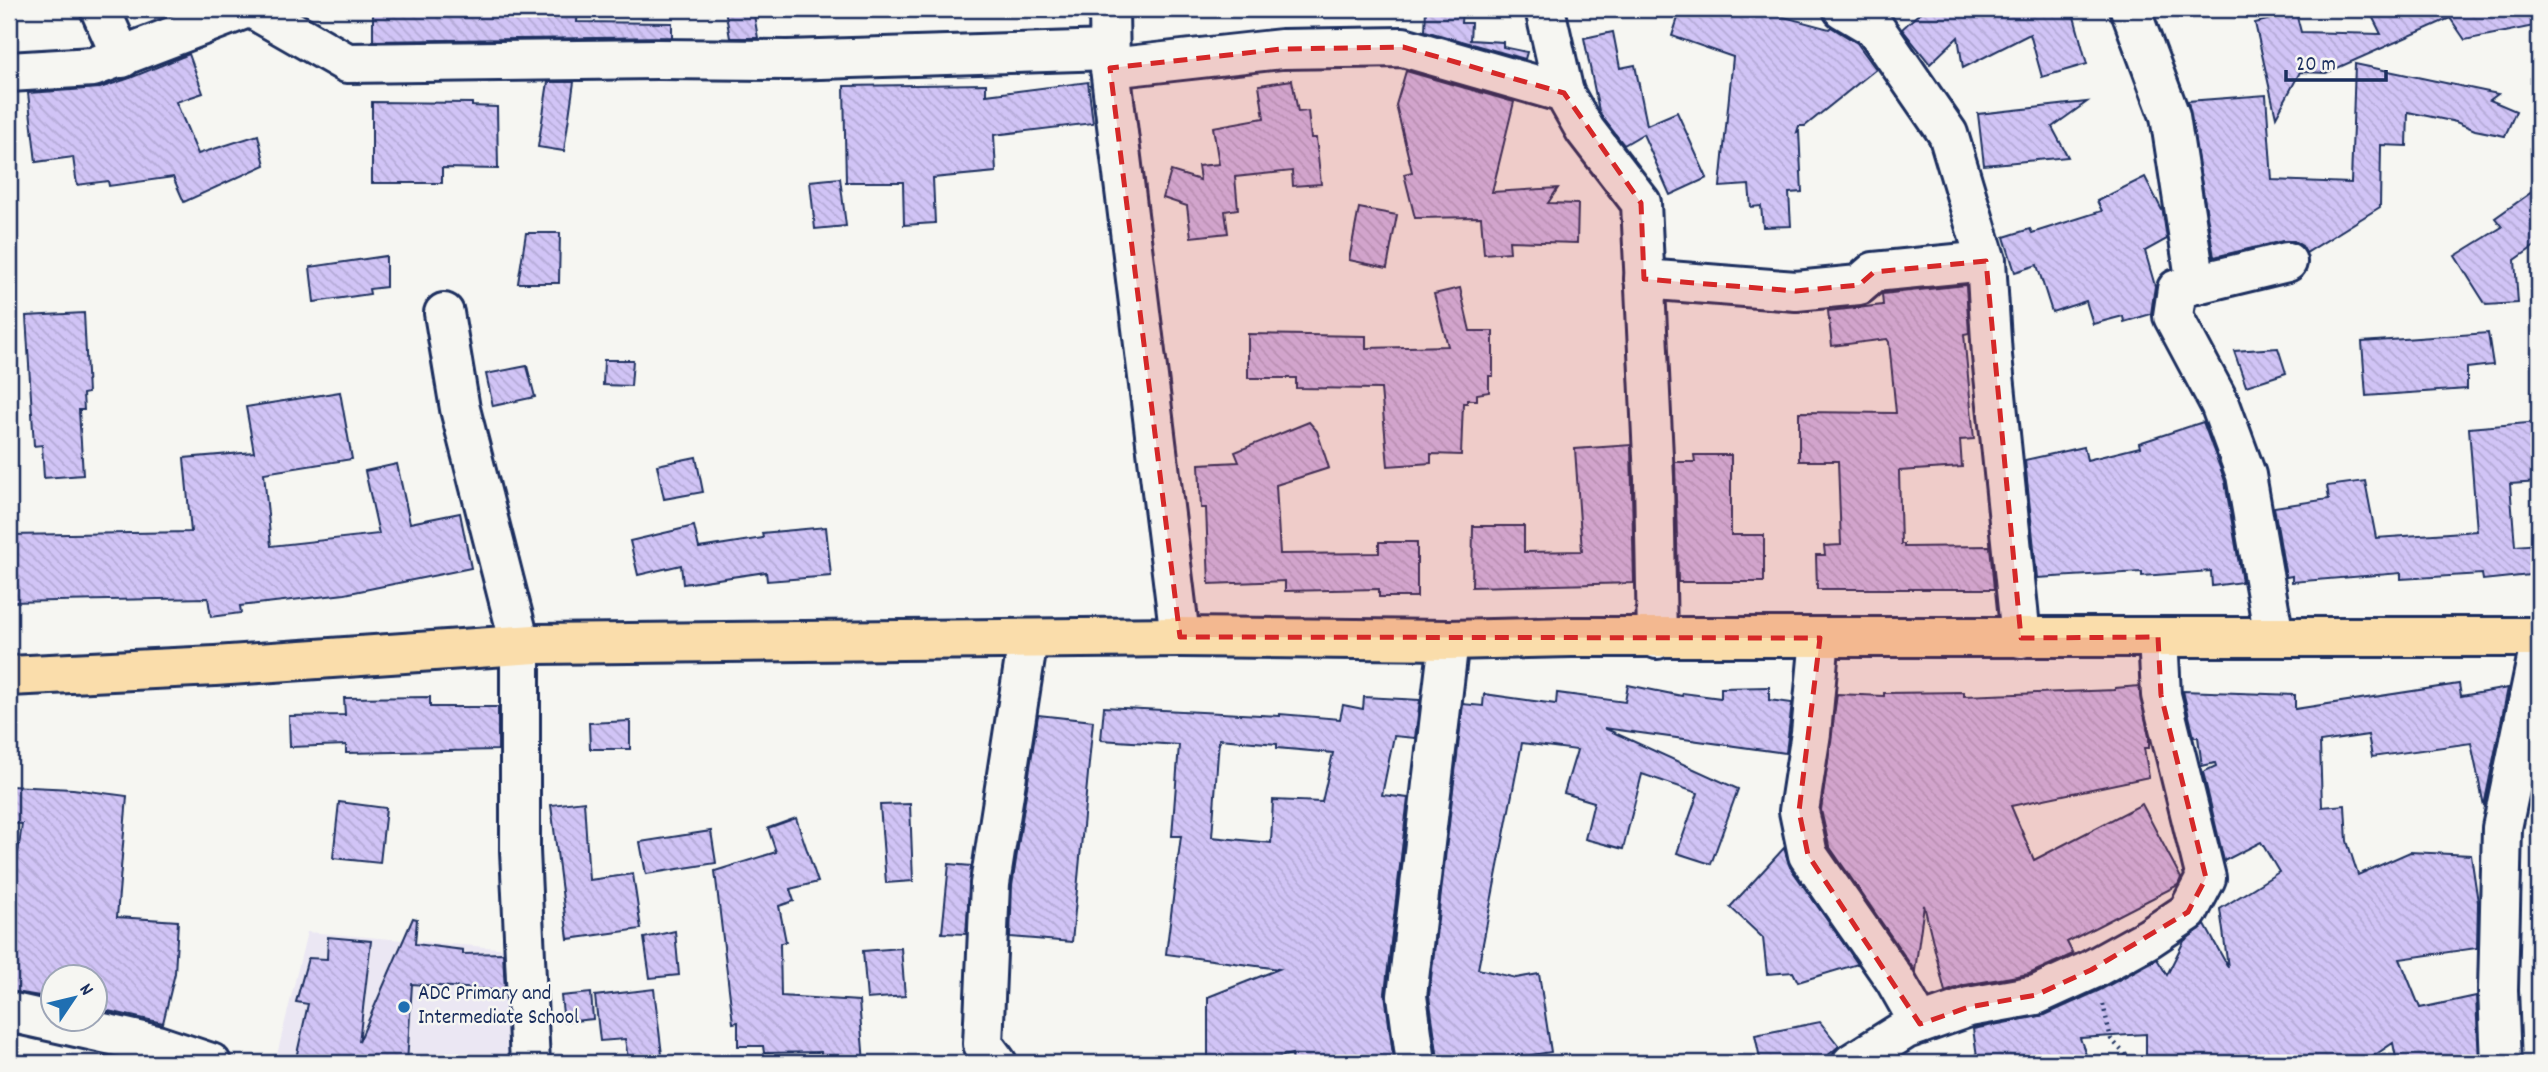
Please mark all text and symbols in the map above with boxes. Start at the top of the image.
scale bar [2286,38,2385,82]
text: 20 m [2296,51,2336,81]
north arrow [38,964,108,1034]
text: N [71,979,99,1002]
place label: ADC Primary and Intermediate School [418,980,579,1034]
marker: ADC Primary and Intermediate School [396,999,412,1015]

